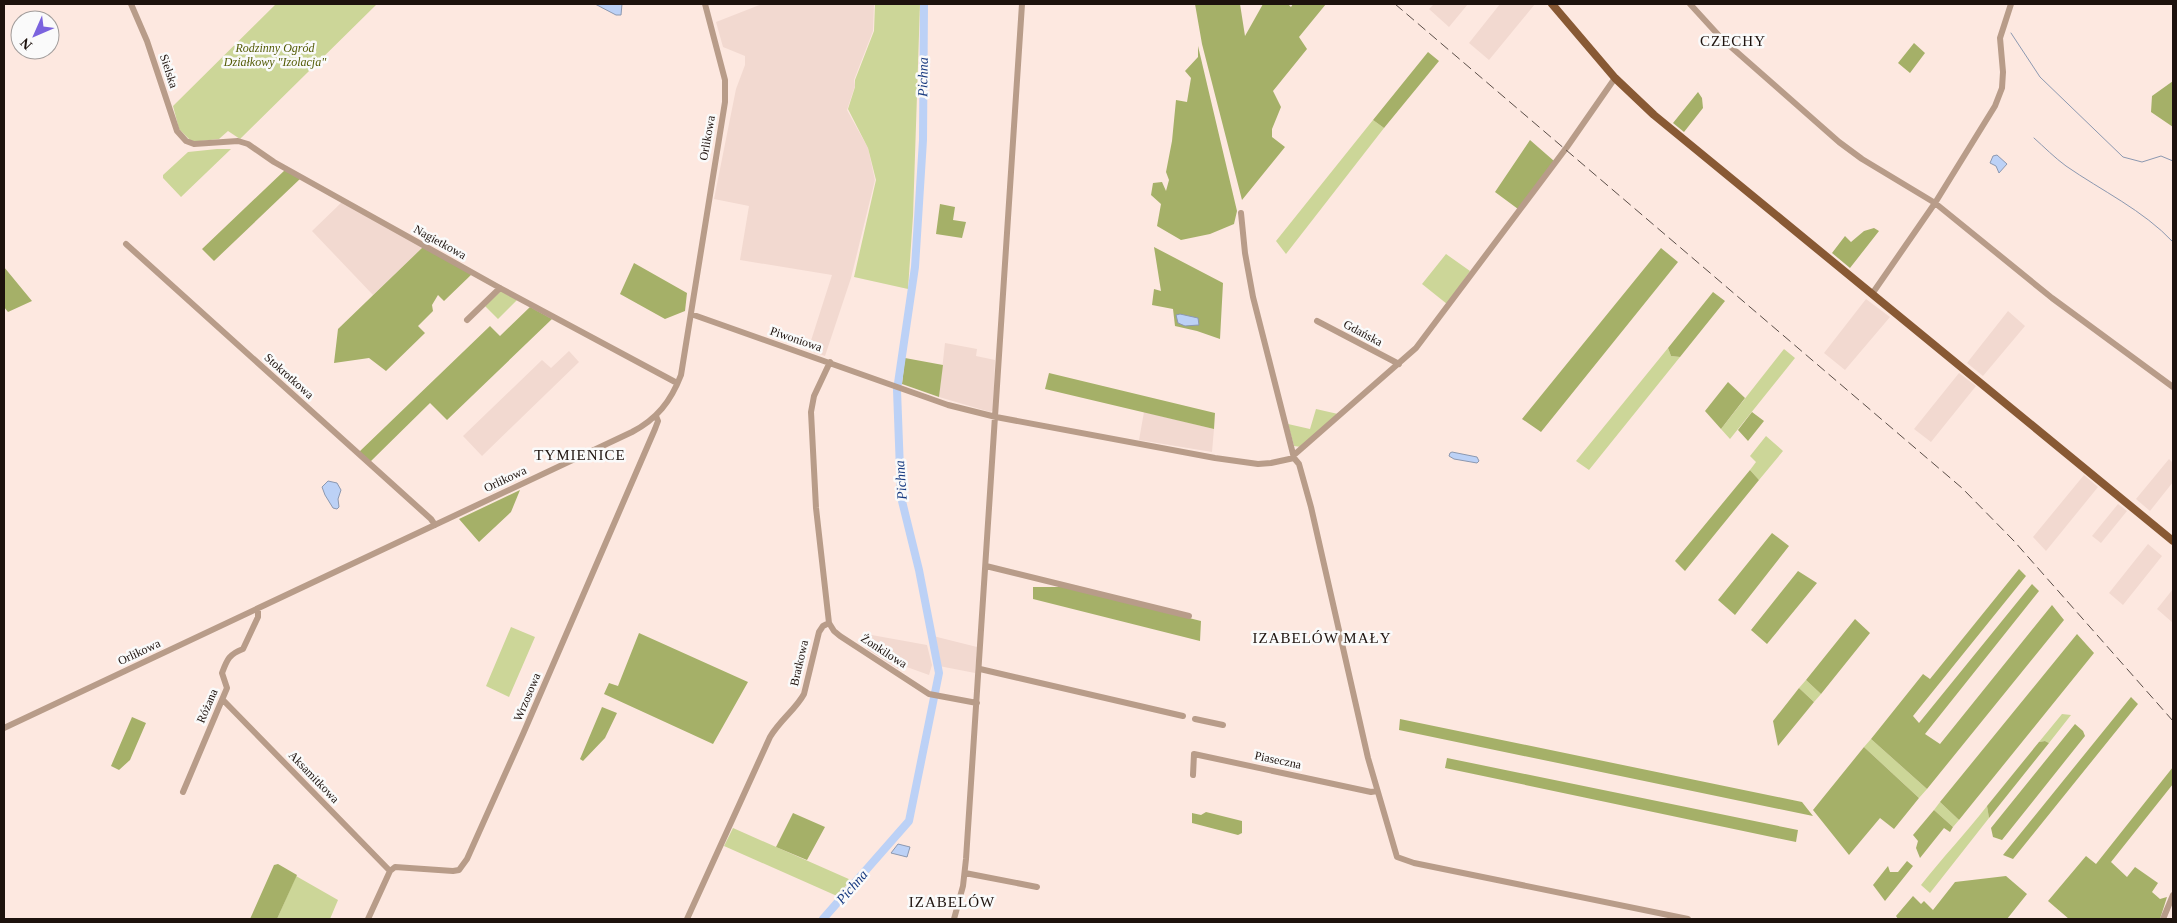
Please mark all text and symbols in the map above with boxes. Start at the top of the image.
north arrow [10,10,60,60]
district label: CZECHY [1700,33,1766,49]
text: N [17,35,35,53]
park label: Rodzinny Ogród Działkowy "Izolacja" [223,41,327,69]
street label: Sielska [157,52,181,90]
water label: Pichna [915,57,931,98]
street label: Orlikowa [696,114,718,162]
street label: Nagietkowa [411,222,469,263]
street label: Gdańska [1341,317,1385,349]
street label: Piwoniowa [768,324,824,355]
street label: Stokrotkowa [262,350,317,402]
district label: TYMIENICE [534,447,626,463]
water label: Pichna [892,460,910,501]
street label: Orlikowa [482,463,529,495]
district label: IZABELÓW MAŁY [1253,630,1391,646]
street label: Żonkilowa [858,631,910,671]
street label: Orlikowa [116,636,163,668]
street label: Bratkowa [787,638,811,687]
street label: Wrzosowa [511,670,544,723]
street label: Różana [194,686,221,725]
street label: Aksamitkowa [286,748,343,806]
street label: Piaseczna [1253,748,1303,772]
water label: Pichna [833,867,871,908]
district label: IZABELÓW [909,894,995,910]

